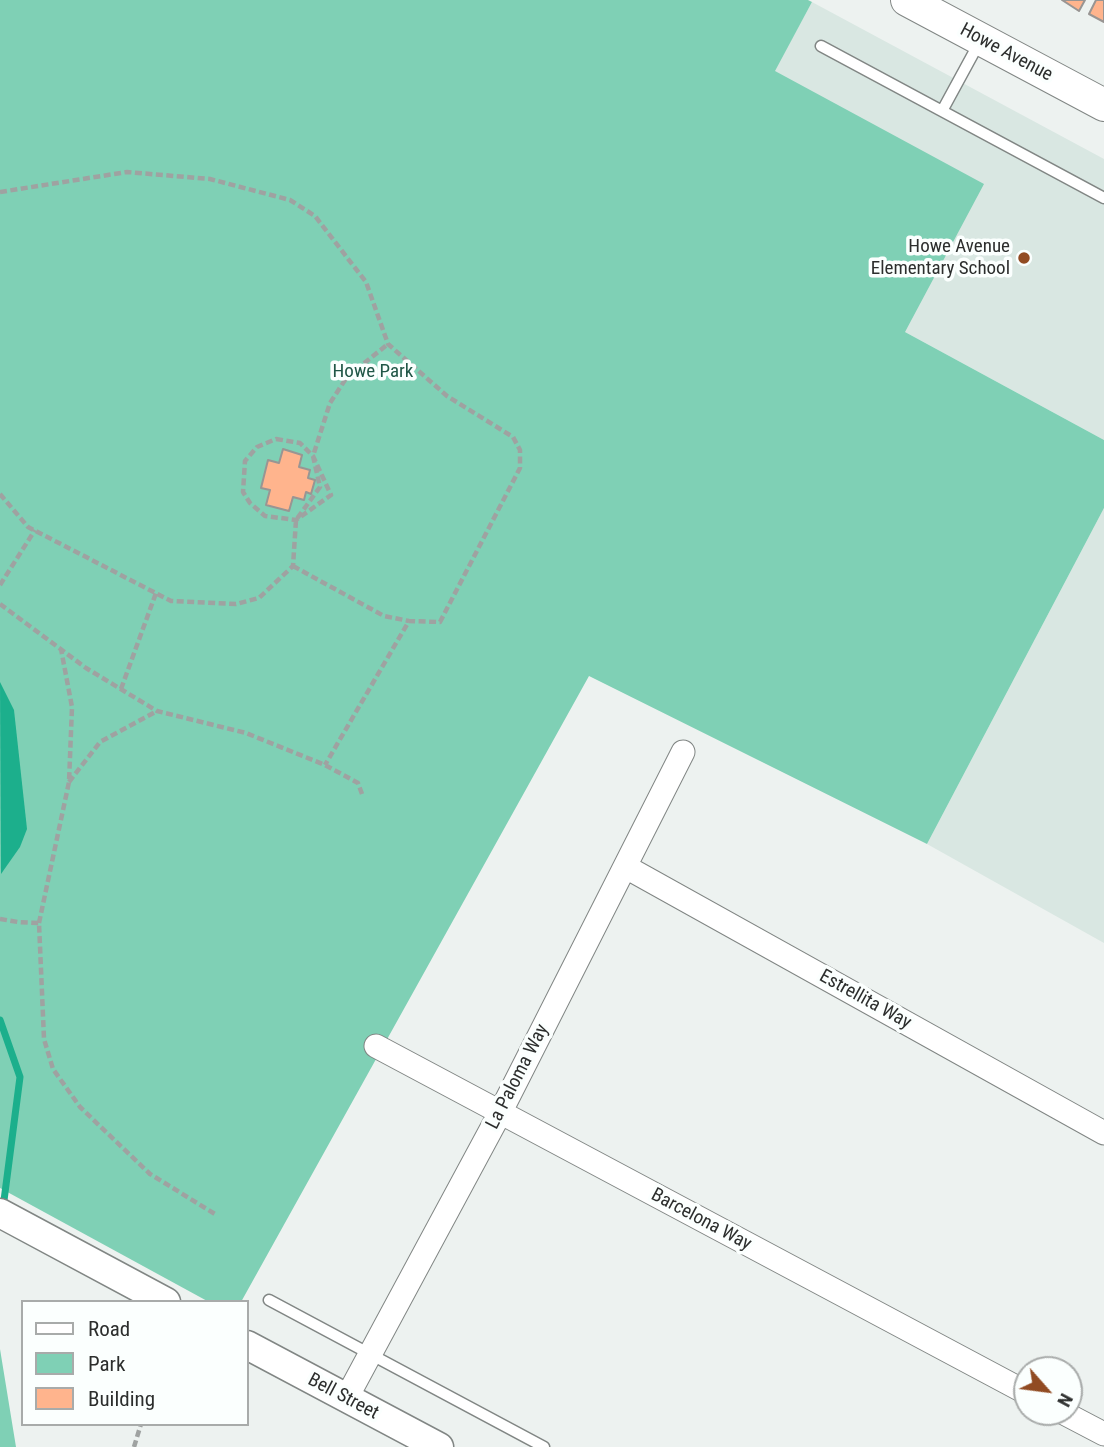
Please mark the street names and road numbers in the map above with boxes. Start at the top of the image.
street label: Howe Avenue [956,19,1056,87]
street label: Estrellita Way [815,965,915,1035]
street label: La Paloma Way [482,1021,554,1133]
street label: Barcelona Way [647,1184,755,1256]
street label: Bell Street [304,1369,382,1425]

